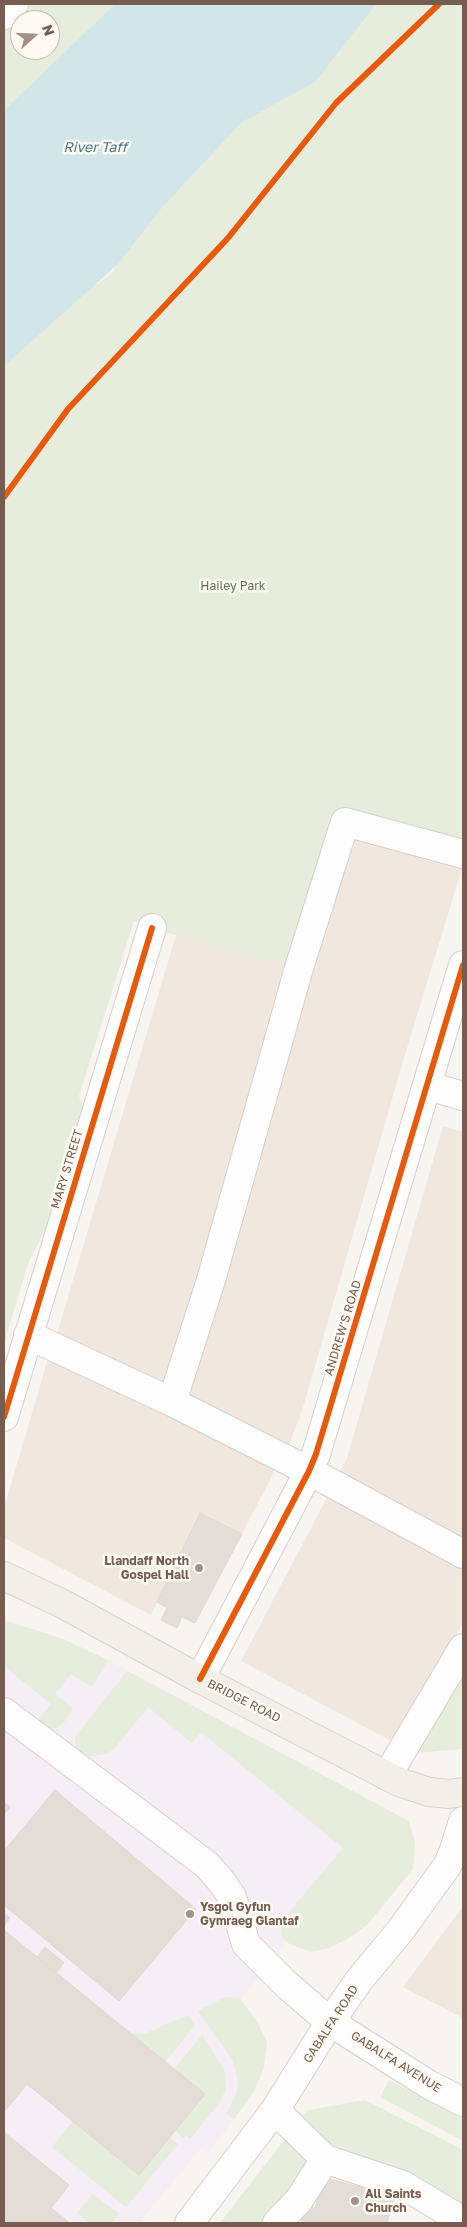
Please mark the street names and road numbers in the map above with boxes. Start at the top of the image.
street label: MARY STREET [48,1128,86,1210]
street label: ANDREW'S ROAD [322,1278,364,1378]
street label: BRIDGE ROAD [205,1676,283,1726]
street label: GABALFA ROAD [301,1982,361,2066]
street label: GABALFA AVENUE [348,2028,444,2096]

